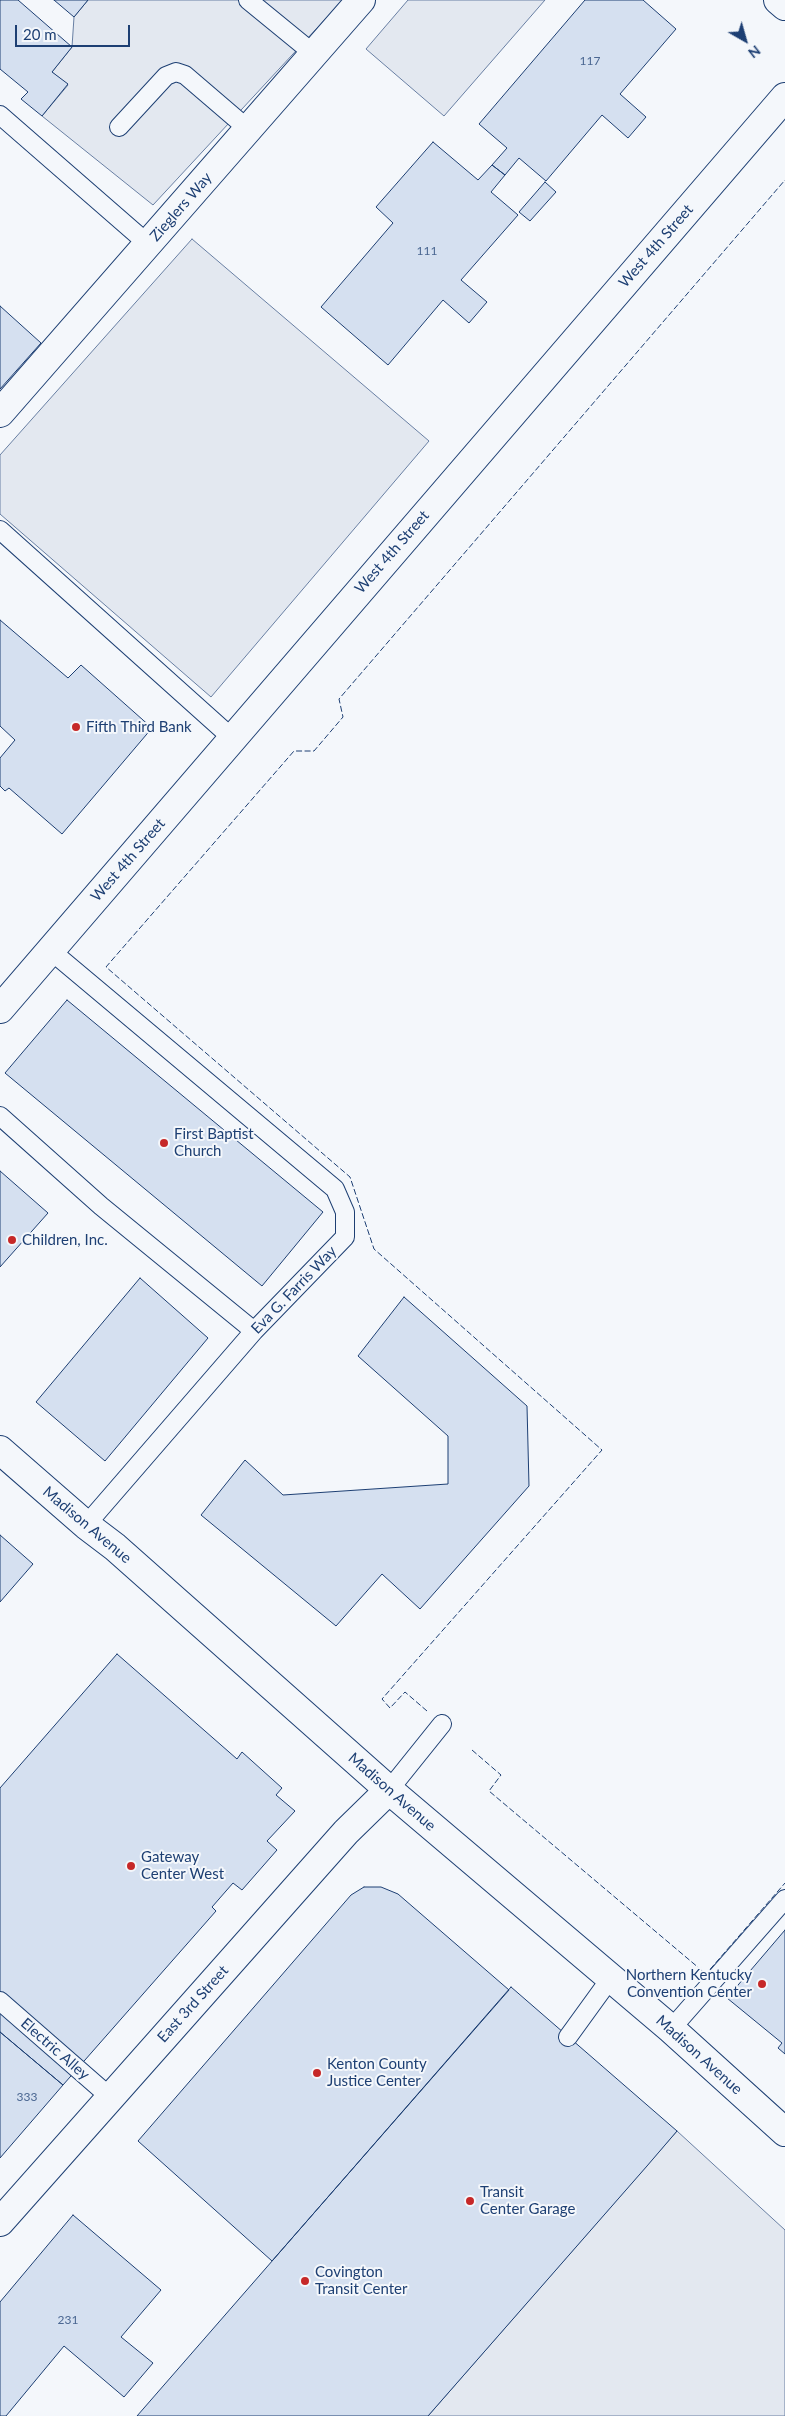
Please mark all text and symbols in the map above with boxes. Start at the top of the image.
scale bar [18,15,132,47]
north arrow [720,15,770,65]
text: 20 m [23,25,57,43]
text: N [745,42,764,62]
house number: 117 [580,54,600,68]
street label: Zieglers Way [146,169,216,245]
street label: West 4th Street [615,201,697,291]
house number: 111 [417,244,437,258]
street label: West 4th Street [351,507,433,597]
place label: Fifth Third Bank [86,718,192,736]
marker: Fifth Third Bank [70,721,82,733]
street label: West 4th Street [87,815,169,905]
place label: First Baptist Church [174,1125,254,1160]
marker: First Baptist Church [158,1137,170,1149]
place label: Children, Inc. [22,1231,108,1249]
marker: Children, Inc. [6,1234,18,1246]
street label: Eva G. Farris Way [248,1242,340,1338]
street label: Madison Avenue [39,1483,135,1567]
street label: Madison Avenue [345,1749,439,1835]
place label: Gateway Center West [141,1848,224,1883]
marker: Gateway Center West [125,1860,137,1872]
street label: East 3rd Street [154,1962,232,2046]
place label: Northern Kentucky Convention Center [626,1966,752,2001]
marker: Northern Kentucky Convention Center [756,1978,768,1990]
street label: Madison Avenue [652,2012,746,2098]
street label: Electric Alley [17,2014,93,2084]
place label: Kenton County Justice Center [327,2055,427,2090]
marker: Kenton County Justice Center [311,2067,323,2079]
house number: 333 [17,2090,37,2104]
place label: Transit Center Garage [480,2183,575,2218]
marker: Transit Center Garage [464,2195,476,2207]
place label: Covington Transit Center [315,2263,407,2298]
marker: Covington Transit Center [299,2275,311,2287]
house number: 231 [58,2313,78,2327]

